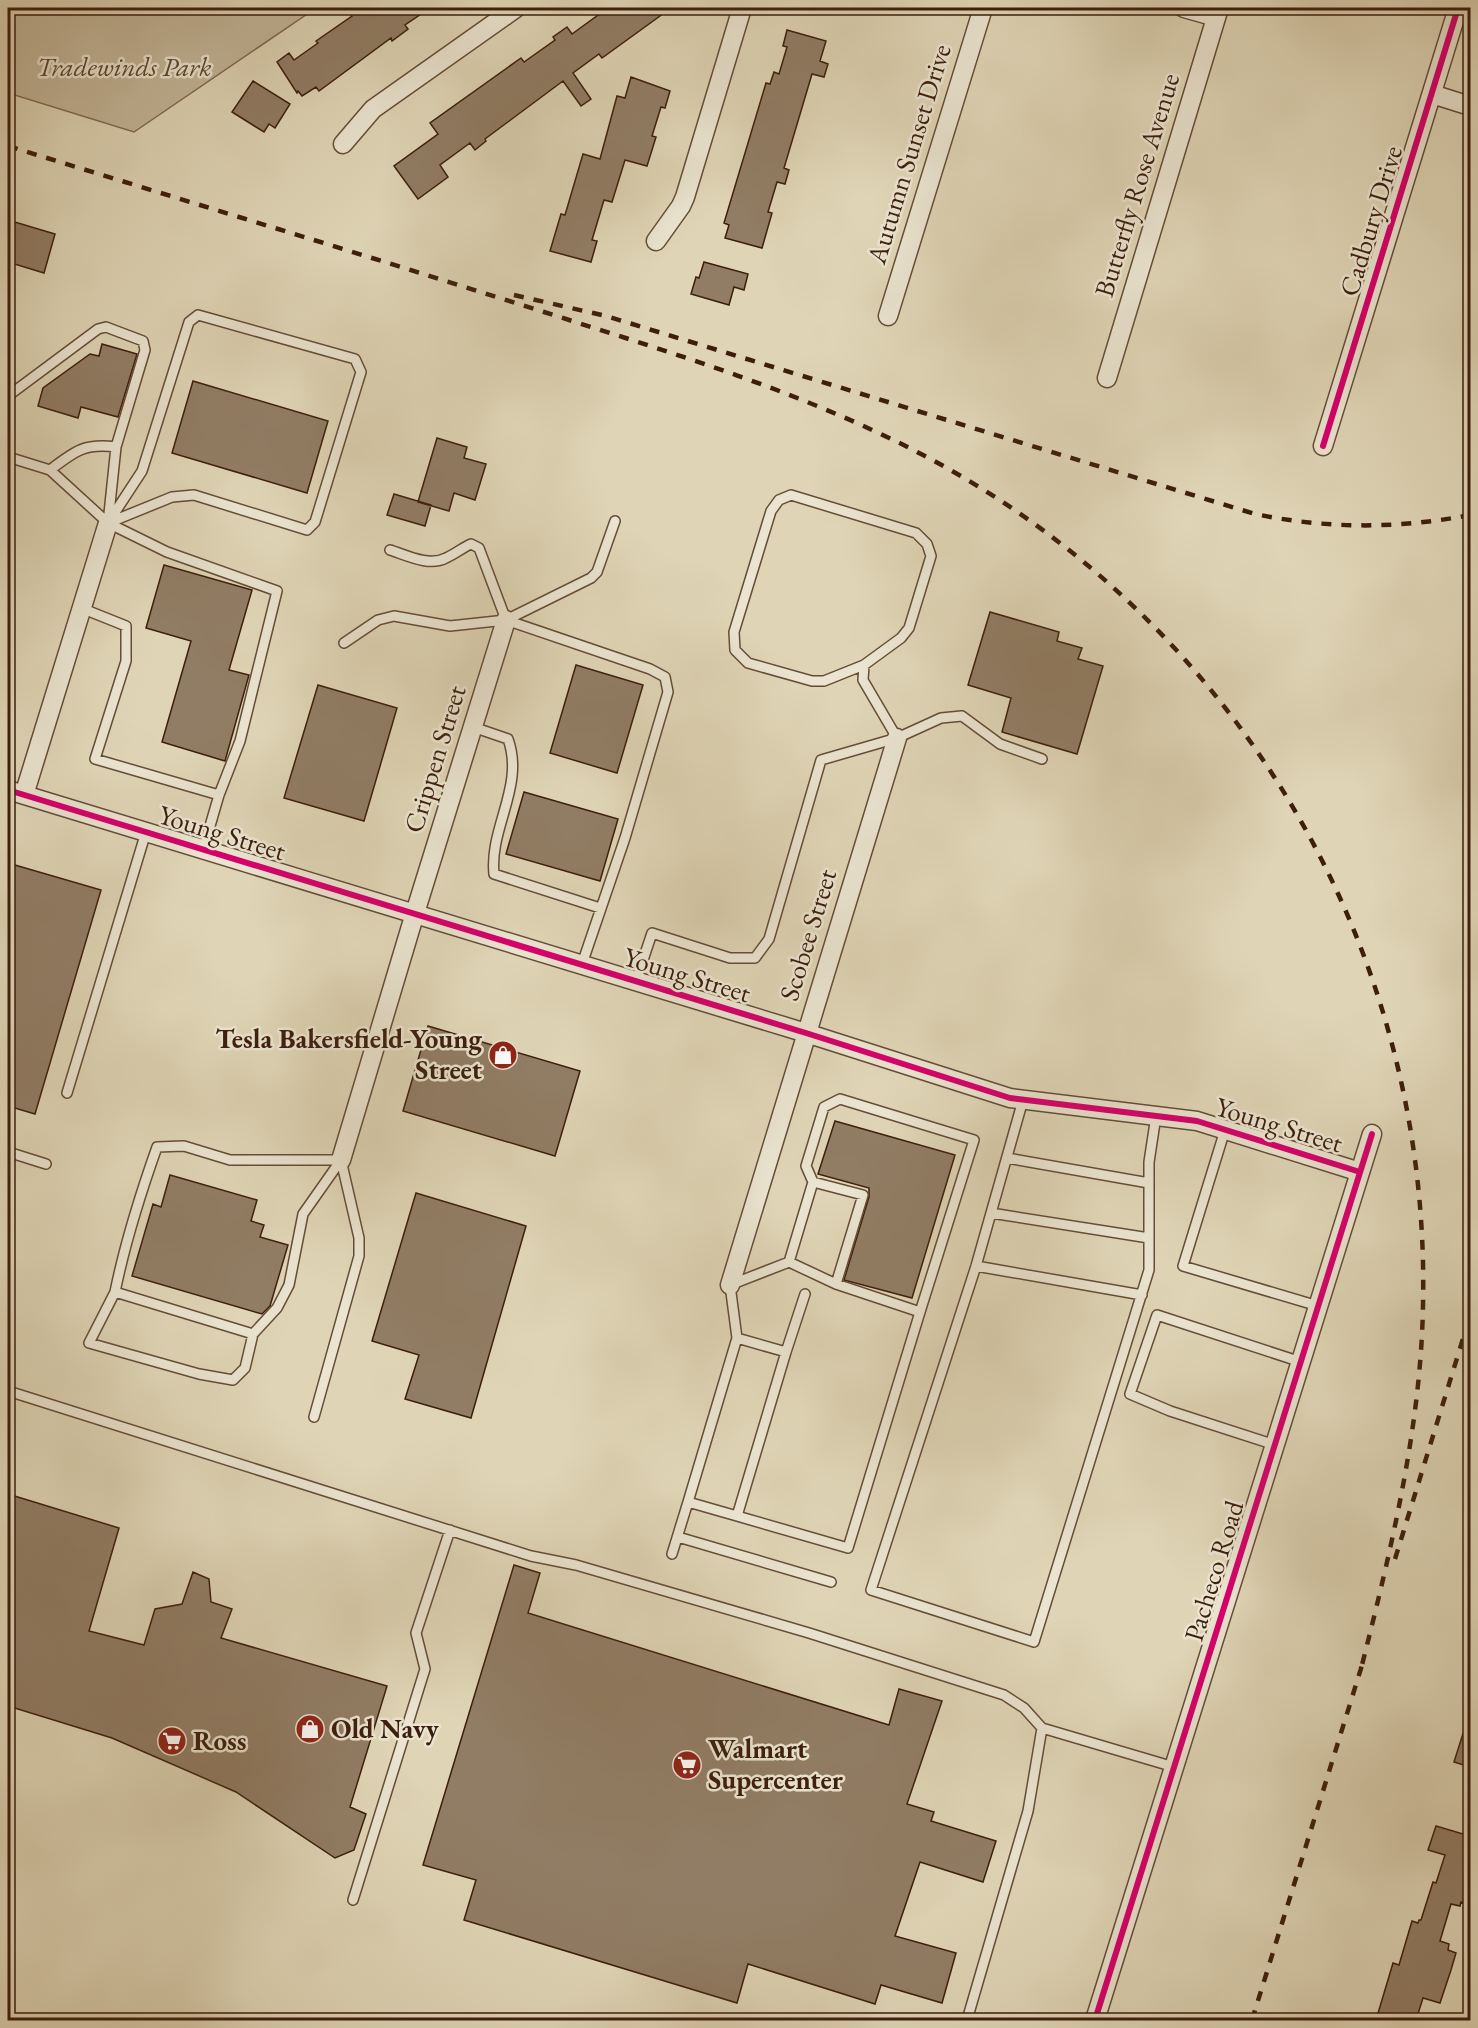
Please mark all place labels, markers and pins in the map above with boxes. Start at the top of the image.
place label: Tesla Bakersfield-Young Street [216,1021,482,1087]
shop icon: Tesla Bakersfield-Young Street [487,1039,519,1071]
place label: Old Navy [331,1711,440,1746]
shop icon: Old Navy [294,1713,326,1745]
place label: Ross [193,1723,247,1758]
supermarket icon: Ross [156,1725,188,1757]
place label: Walmart Supercenter [708,1731,844,1797]
supermarket icon: Walmart Supercenter [671,1749,703,1781]

